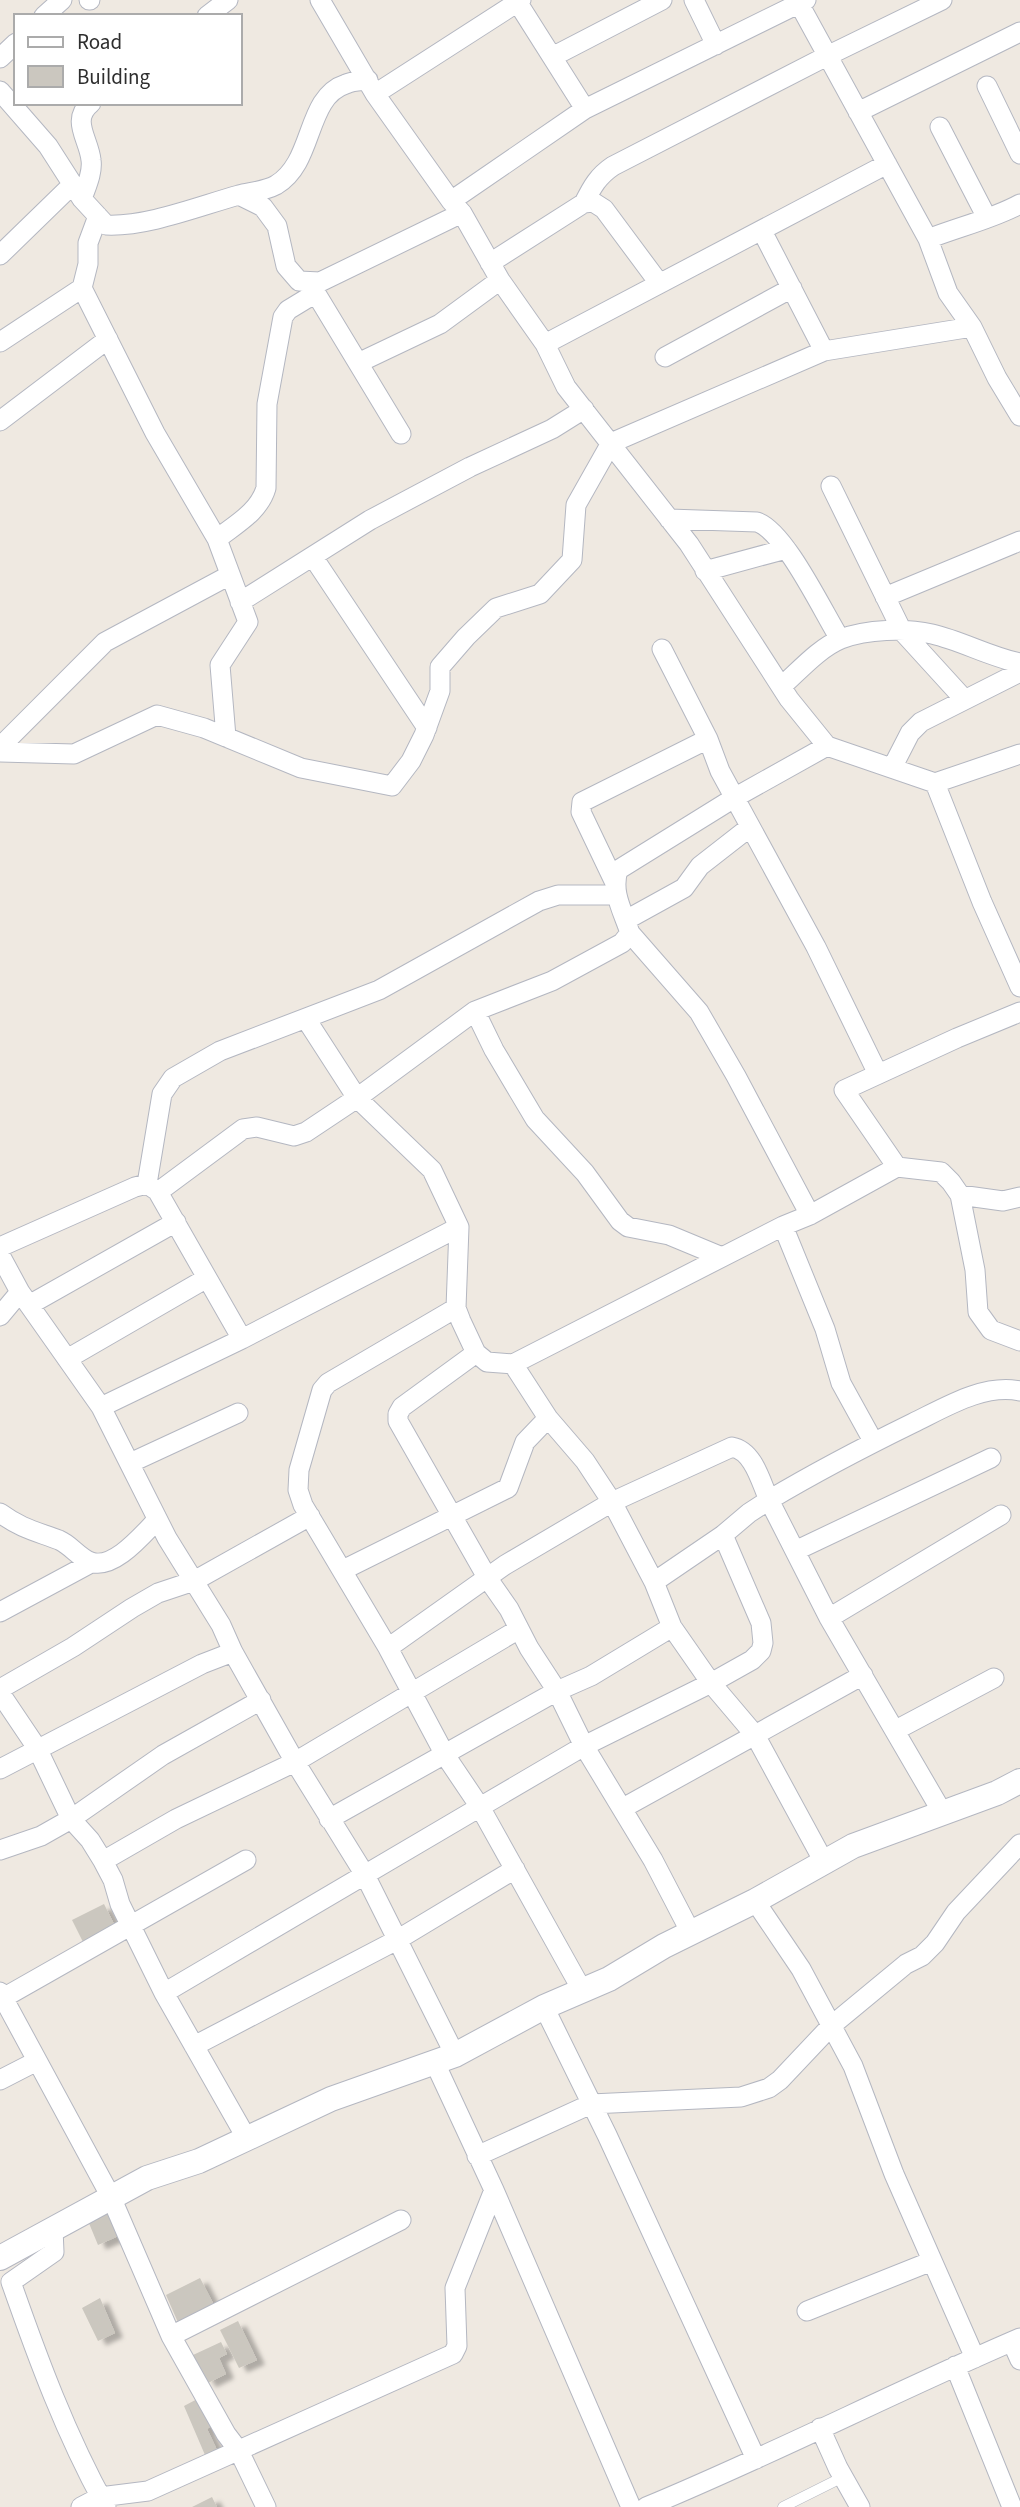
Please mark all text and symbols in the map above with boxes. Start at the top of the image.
legend [14,14,242,105]
text: Road [77,27,122,57]
text: Building [77,62,151,92]

